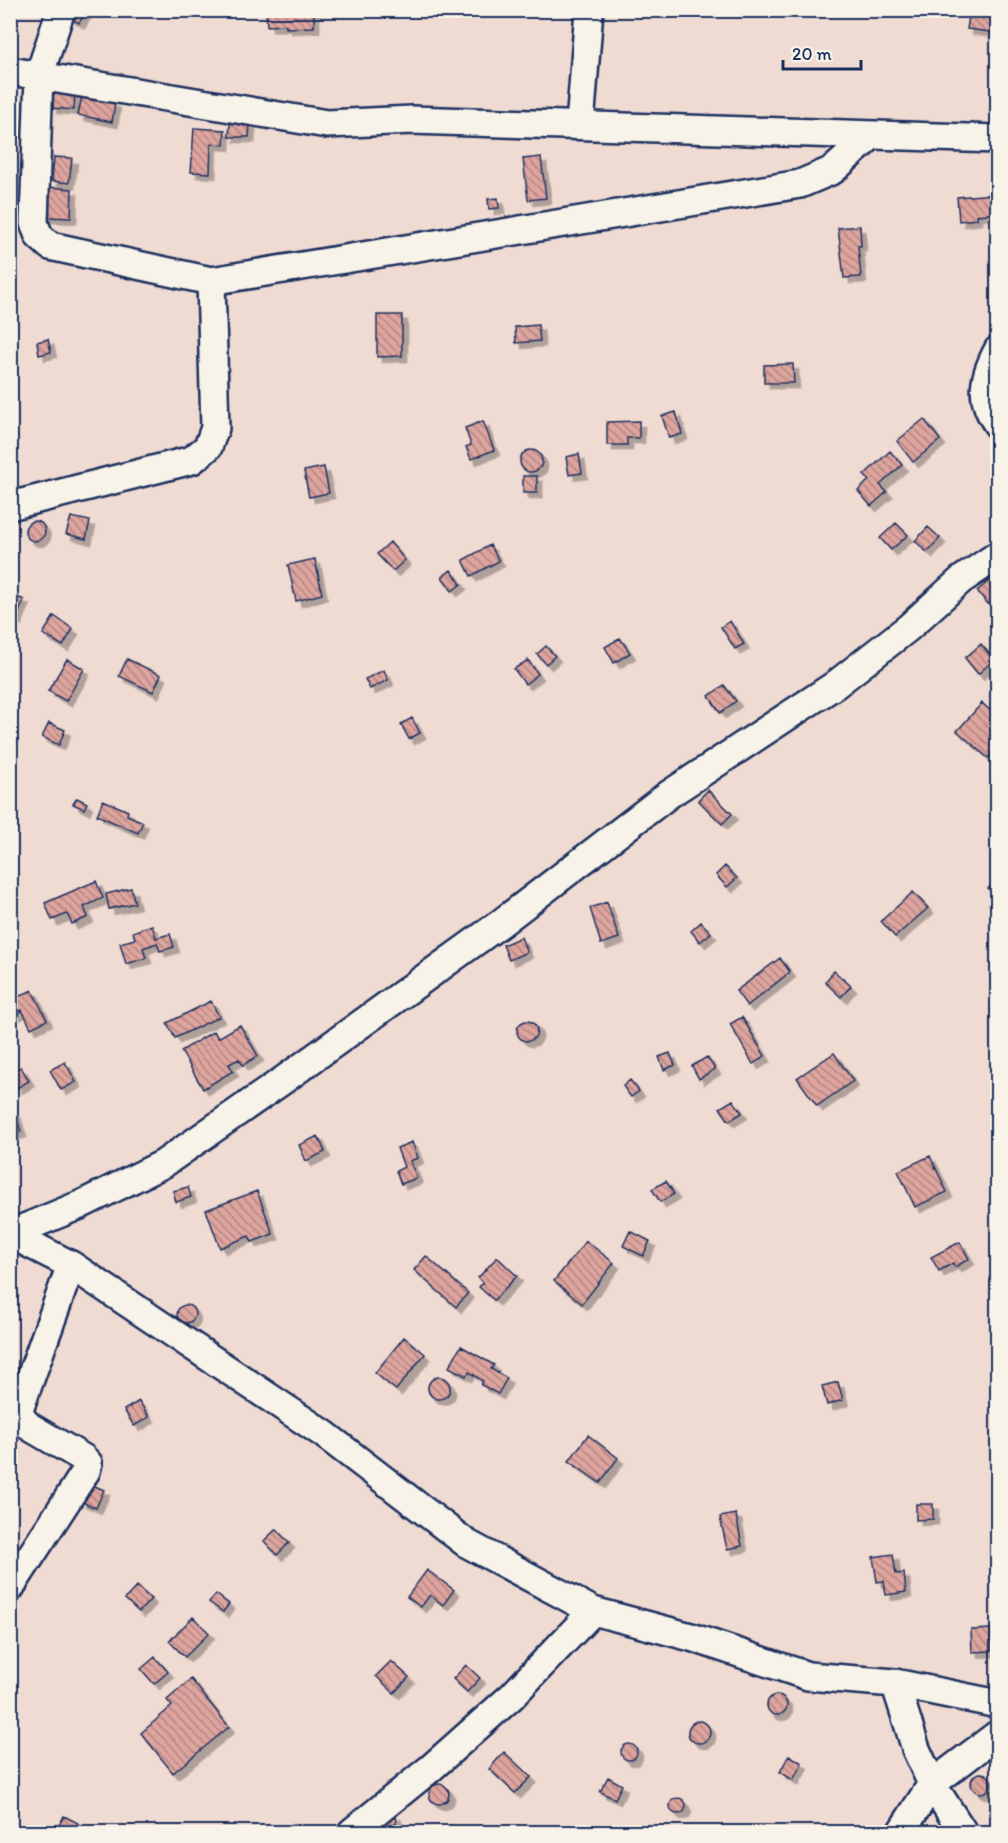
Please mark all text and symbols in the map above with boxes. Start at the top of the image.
scale bar [783,33,861,71]
text: 20 m [792,43,832,65]

